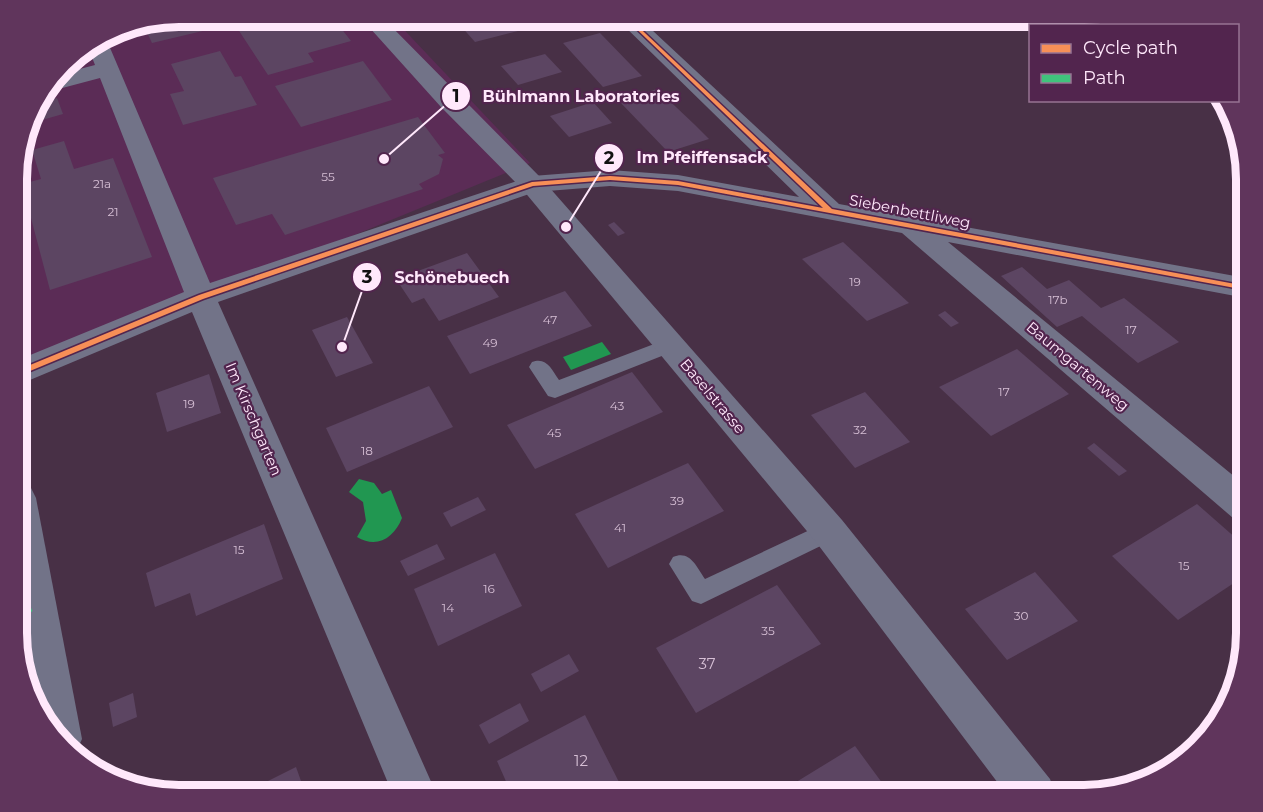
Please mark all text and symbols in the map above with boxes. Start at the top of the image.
legend [1029,24,1239,102]
text: Cycle path [1083,37,1178,59]
text: Path [1083,67,1126,89]
callout: Bühlmann Laboratories [441,79,692,113]
text: 1 [452,85,460,107]
text: Bühlmann Laboratories [482,87,680,106]
callout: Im Pfeiffensack [594,141,779,175]
text: 2 [604,147,615,169]
text: Im Pfeiffensack [636,148,768,167]
house number: 55 [321,169,335,184]
house number: 21a [93,176,111,191]
street label: Siebenbettliweg [848,190,972,232]
house number: 21 [107,204,119,219]
callout: Schönebuech [352,260,521,294]
text: 3 [361,266,373,288]
text: Schönebuech [394,268,510,287]
house number: 19 [849,274,861,289]
house number: 17b [1048,292,1068,307]
house number: 47 [543,312,557,327]
street label: Baumgartenweg [1023,317,1133,415]
house number: 17 [1125,322,1137,337]
house number: 49 [482,335,498,350]
street label: Baselstrasse [676,355,750,437]
street label: Im Kirschgarten [222,359,286,479]
house number: 17 [998,384,1010,399]
house number: 19 [183,396,195,411]
house number: 43 [610,398,624,413]
house number: 32 [853,422,867,437]
house number: 45 [547,425,562,440]
house number: 18 [361,443,373,458]
house number: 39 [670,493,684,508]
house number: 41 [614,520,626,535]
house number: 15 [233,542,245,557]
house number: 15 [1178,558,1190,573]
house number: 16 [483,581,495,596]
house number: 14 [442,600,454,615]
house number: 30 [1014,608,1028,623]
house number: 35 [761,623,775,638]
house number: 37 [698,654,716,673]
house number: 12 [574,751,588,770]

